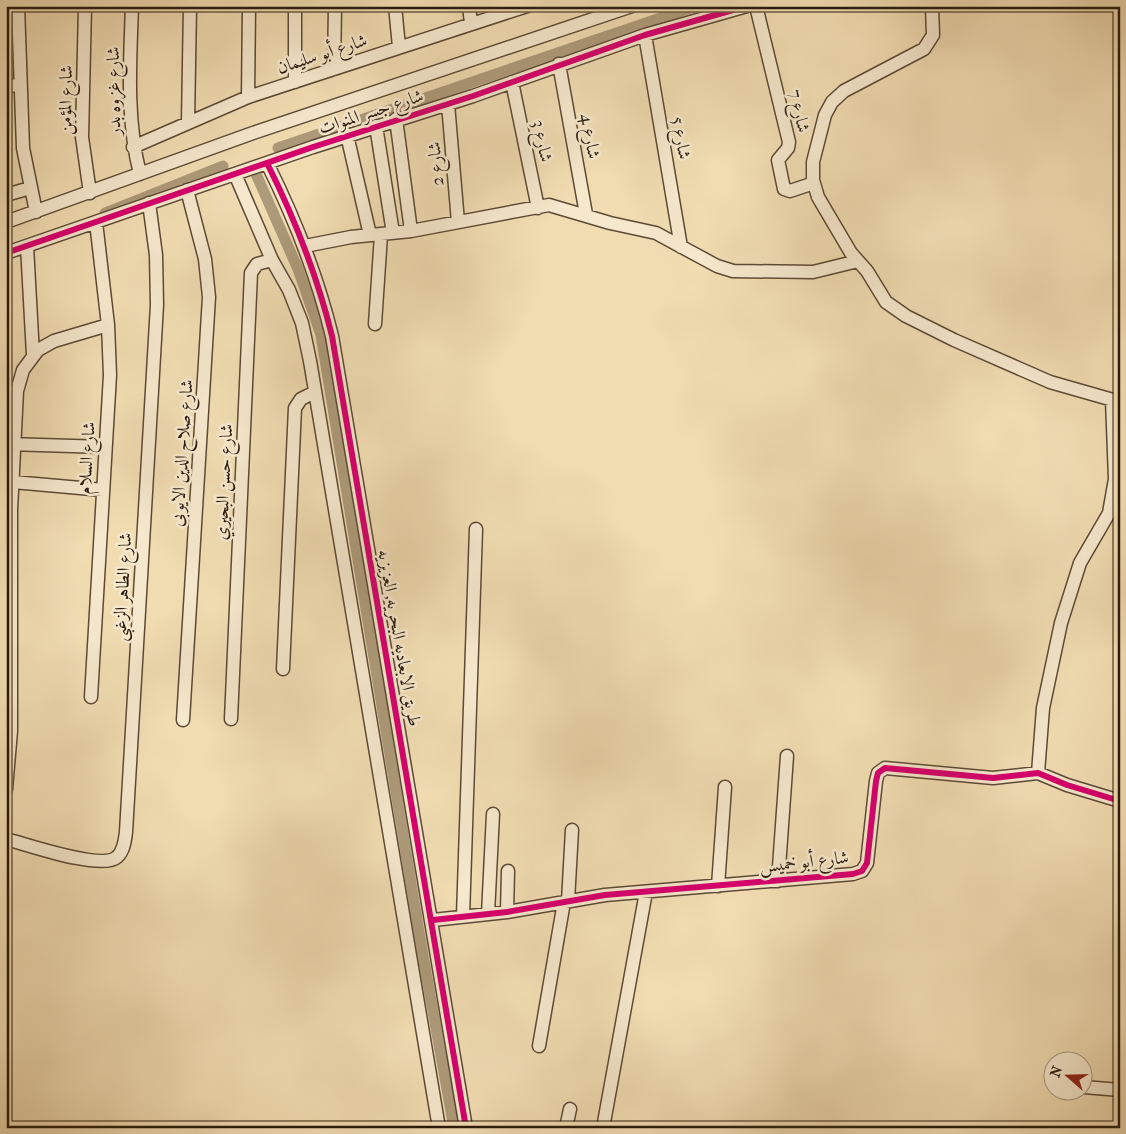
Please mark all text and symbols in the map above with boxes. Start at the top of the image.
street label: شارع أبو سليمان [273,27,371,82]
street label: شارع غزوه بدر [103,46,129,138]
street label: شارع المؤمن [55,65,81,135]
street label: شارع جسر المنوات [316,85,427,143]
street label: شارع 7 [780,87,814,136]
street label: شارع 4 [572,112,604,161]
street label: شارع 5 [663,115,695,162]
street label: شارع 3 [523,118,557,165]
street label: شارع 2 [424,141,452,187]
street label: شارع صلاح الدين الايوبى [166,379,203,528]
street label: شارع السلام [74,421,105,495]
street label: شارع حسن البحيري [210,423,242,541]
street label: شارع الطاهر الزغبى [110,532,140,642]
street label: طريق الابعاديه البحريه, العزيزيه [372,548,425,728]
street label: شارع أبو خميس [758,844,850,881]
north arrow [1044,1052,1094,1102]
text: N [1046,1063,1066,1080]

